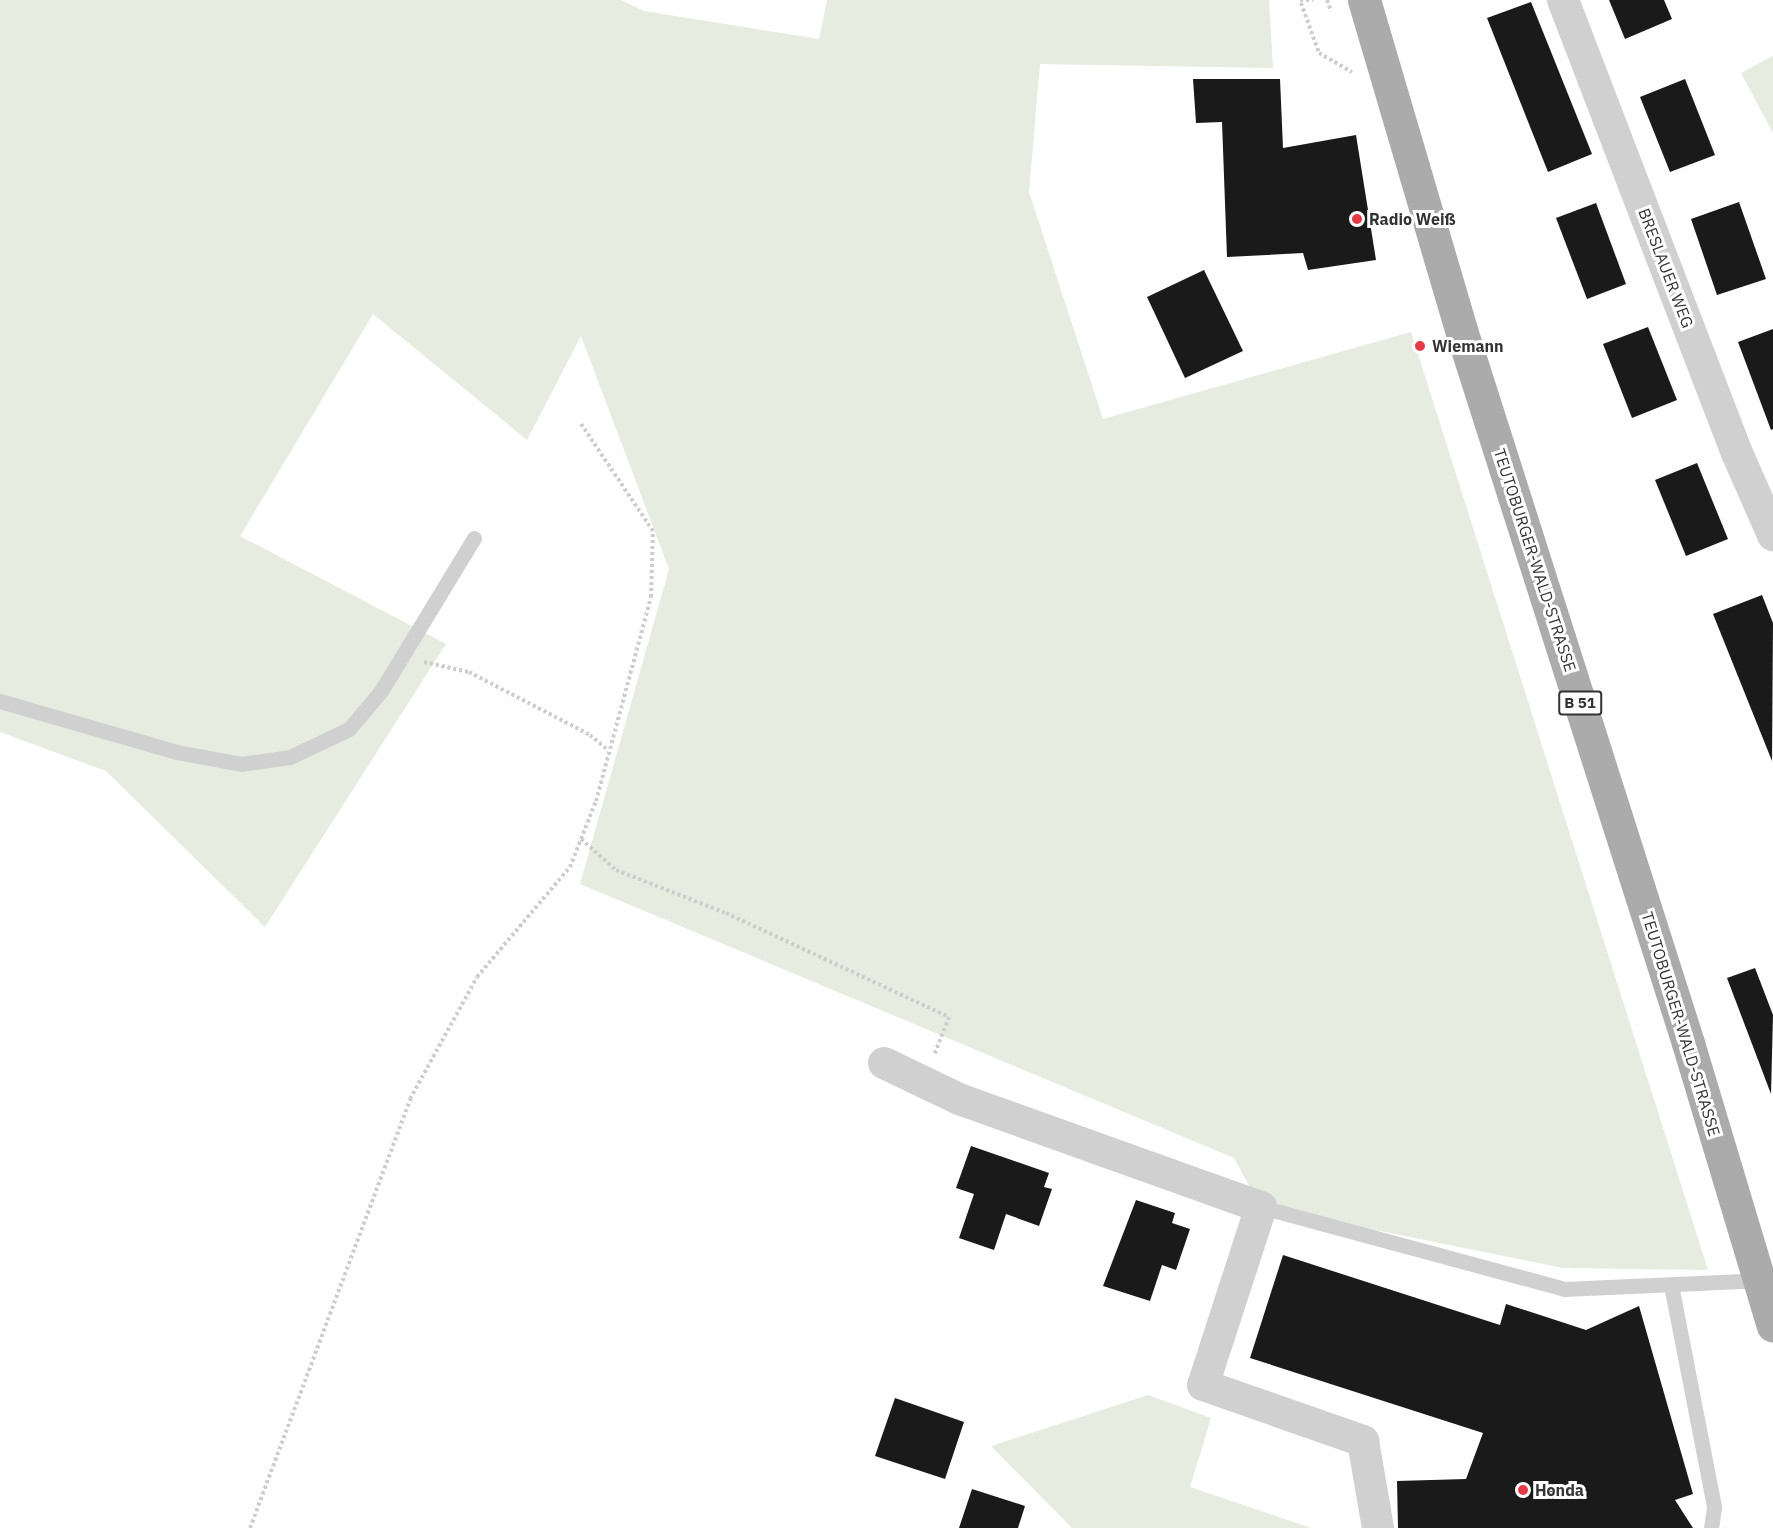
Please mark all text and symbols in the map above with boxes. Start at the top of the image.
street label: BRESLAUER WEG [1634,205,1698,331]
place label: Radio Weiß [1369,209,1456,229]
marker: Radio Weiß [1350,212,1364,226]
place label: Wiemann [1432,336,1504,356]
marker: Wiemann [1413,339,1427,353]
street label: TEUTOBURGER-WALD-STRASSE [1490,446,1580,674]
road number: B 51 [1558,691,1602,715]
street label: TEUTOBURGER-WALD-STRASSE [1638,910,1724,1138]
place label: Honda [1535,1480,1584,1500]
marker: Honda [1516,1483,1530,1497]

